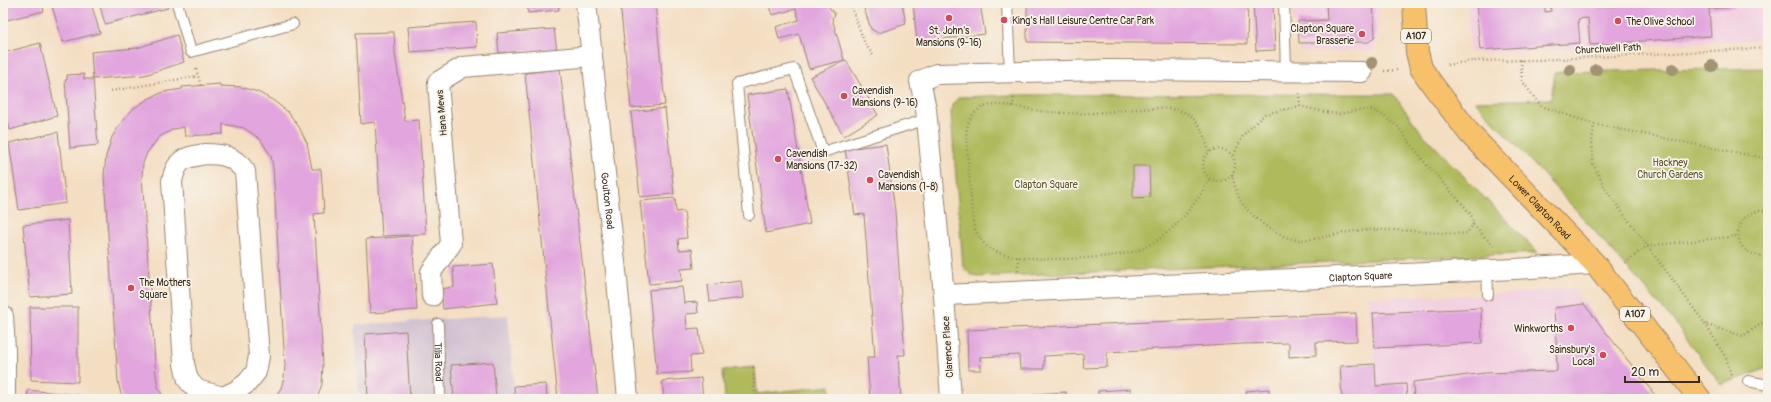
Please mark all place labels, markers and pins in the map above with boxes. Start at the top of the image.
marker: St. John's Mansions (9-16) [944,13,954,23]
marker: King's Hall Leisure Centre Car Park [999,15,1009,25]
place label: King's Hall Leisure Centre Car Park [1012,15,1155,27]
marker: The Olive School [1613,16,1623,26]
place label: The Olive School [1626,16,1694,28]
place label: Clapton Square Brasserie [1290,23,1354,47]
place label: St. John's Mansions (9-16) [916,25,982,49]
marker: Clapton Square Brasserie [1357,29,1367,39]
place label: Cavendish Mansions (9-16) [852,85,918,109]
marker: Cavendish Mansions (9-16) [839,91,849,101]
place label: Cavendish Mansions (17-32) [786,148,858,172]
marker: Cavendish Mansions (17-32) [773,154,783,164]
place label: Cavendish Mansions (1-8) [878,169,939,193]
marker: Cavendish Mansions (1-8) [865,175,875,185]
place label: The Mothers Square [139,277,191,301]
marker: The Mothers Square [126,283,136,293]
place label: Winkworths [1514,323,1564,335]
marker: Winkworths [1566,323,1576,333]
place label: Sainsbury's Local [1549,344,1596,368]
marker: Sainsbury's Local [1598,350,1608,360]

